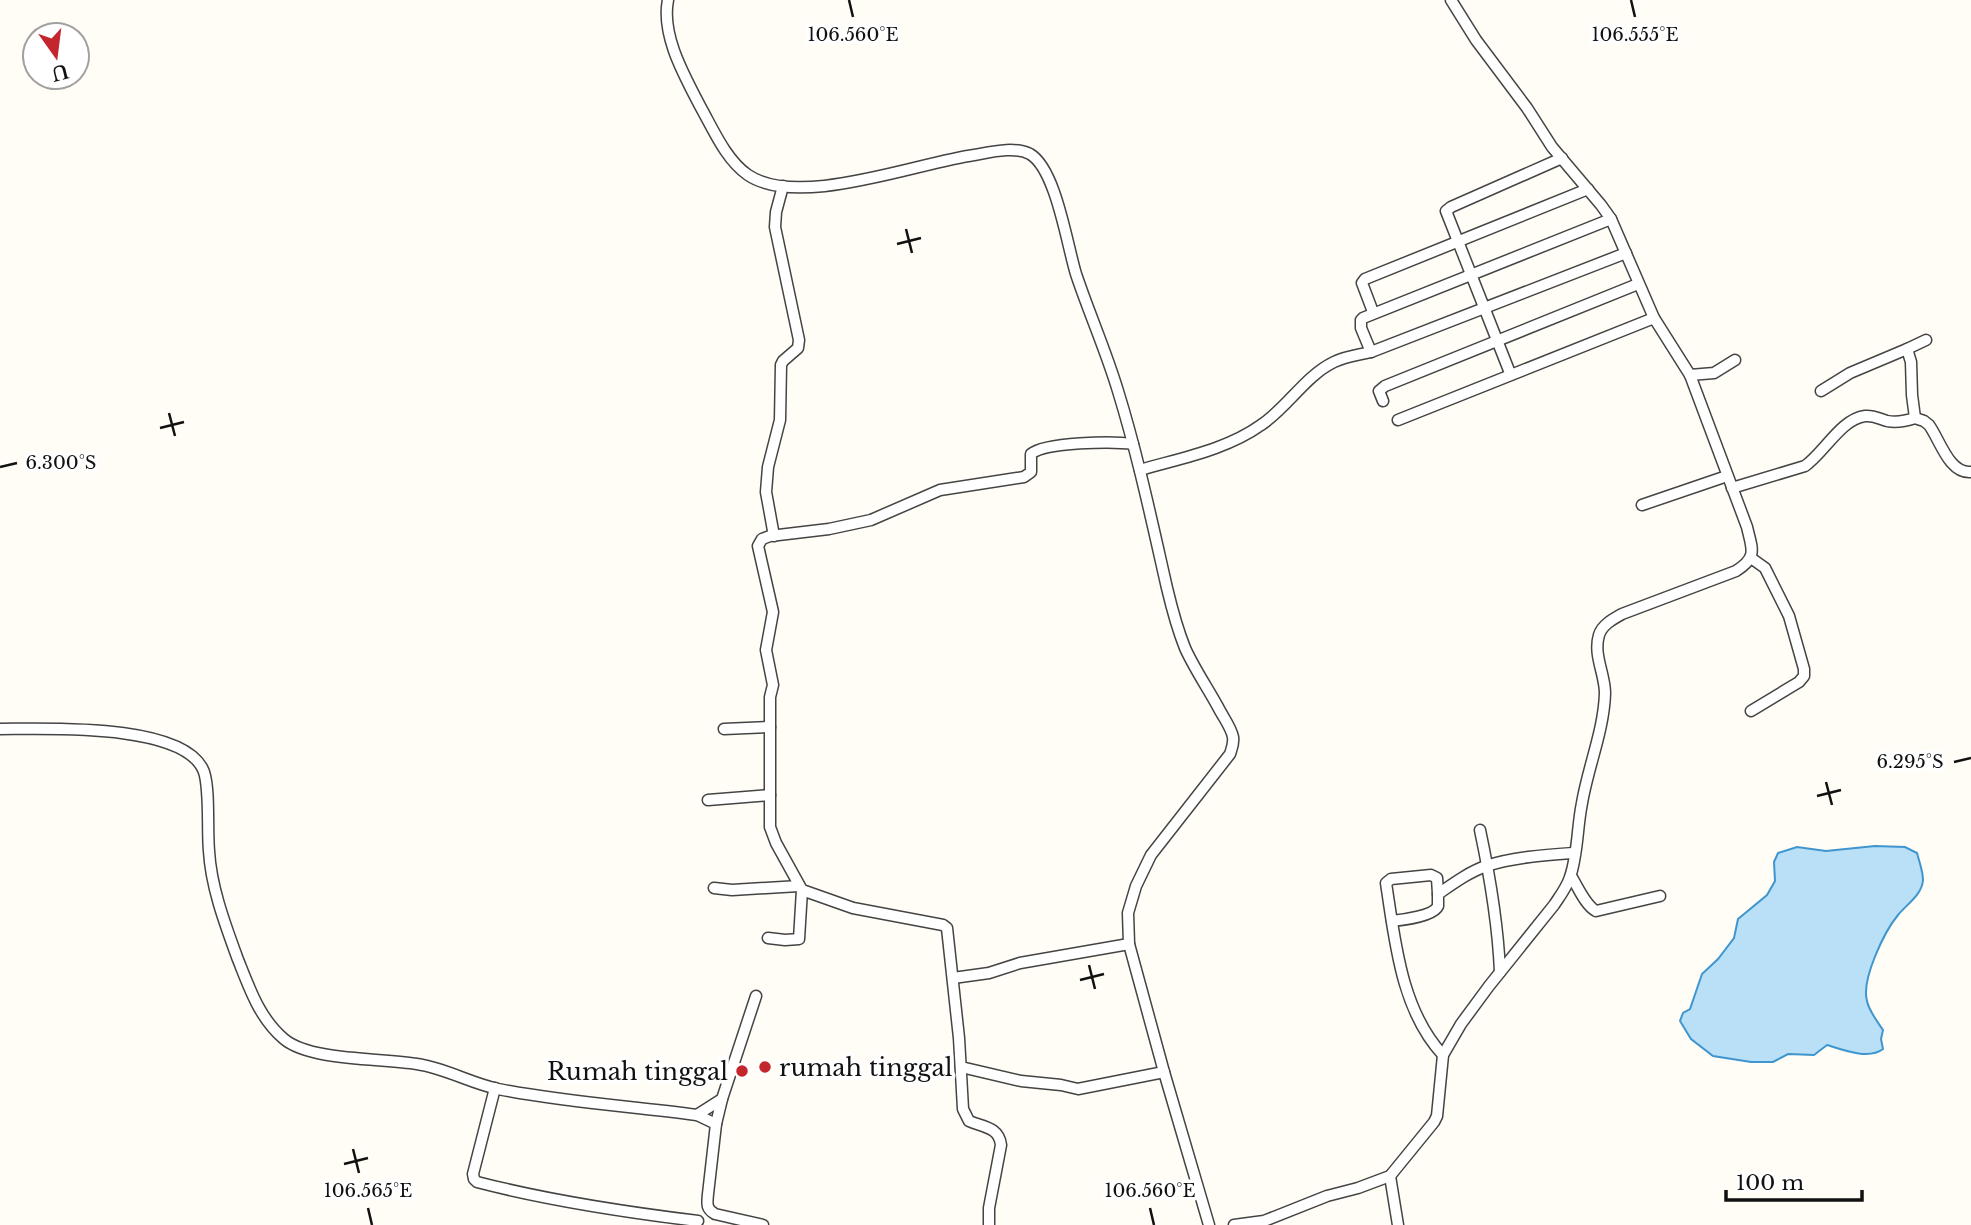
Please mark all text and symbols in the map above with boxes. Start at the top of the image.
north arrow [21,21,91,91]
text: 106.560°E [807,24,899,46]
text: 106.555°E [1591,24,1679,46]
text: U [49,59,71,85]
text: 6.300°S [26,452,96,474]
text: 6.295°S [1876,751,1944,773]
place label: rumah tinggal [779,1053,953,1082]
place label: Rumah tinggal [547,1057,728,1086]
marker: rumah tinggal [757,1059,773,1075]
marker: Rumah tinggal [734,1063,750,1079]
scale bar [1726,1158,1862,1202]
text: 100 m [1736,1170,1804,1196]
text: 106.565°E [324,1180,412,1202]
text: 106.560°E [1104,1180,1196,1202]

